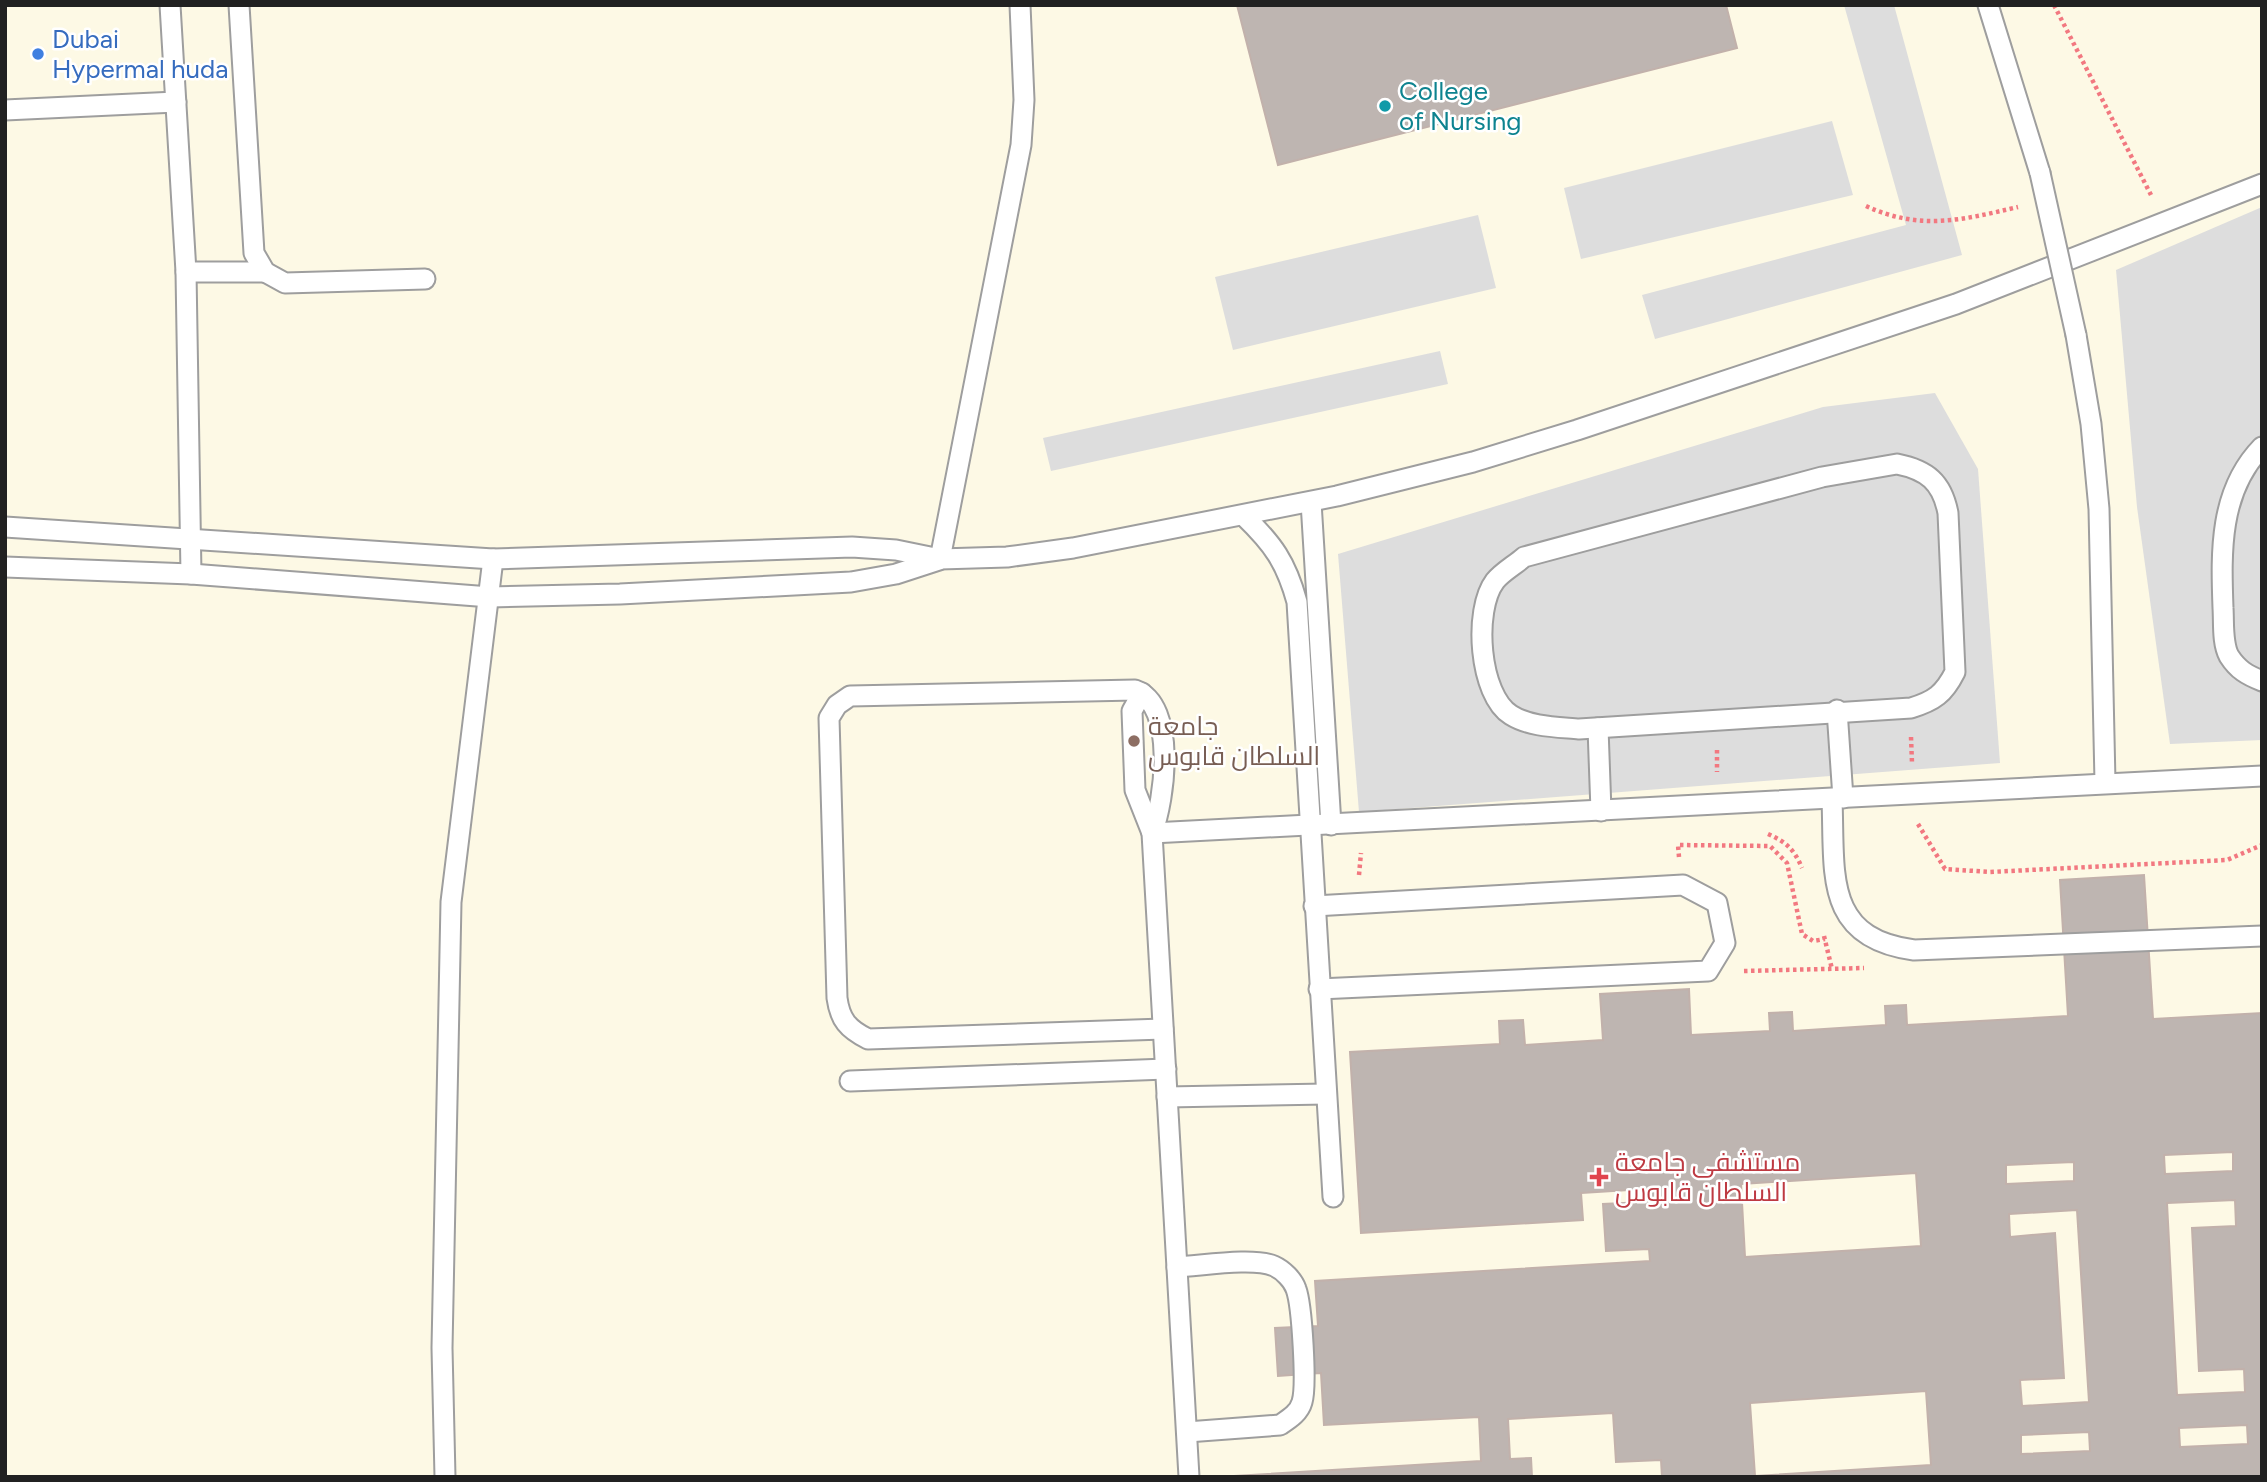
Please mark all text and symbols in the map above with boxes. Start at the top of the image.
place label: Dubai Hypermal huda [52,23,229,85]
marker: Dubai Hypermal huda [30,46,46,62]
place label: College of Nursing [1399,75,1521,137]
marker: College of Nursing [1377,98,1393,114]
place label: جامعة السلطان قابوس [1148,710,1320,772]
marker: جامعة السلطان قابوس [1126,733,1142,749]
place label: مستشفى جامعة السلطان قابوس [1615,1146,1800,1208]
marker: مستشفى جامعة السلطان قابوس [1589,1167,1609,1187]

